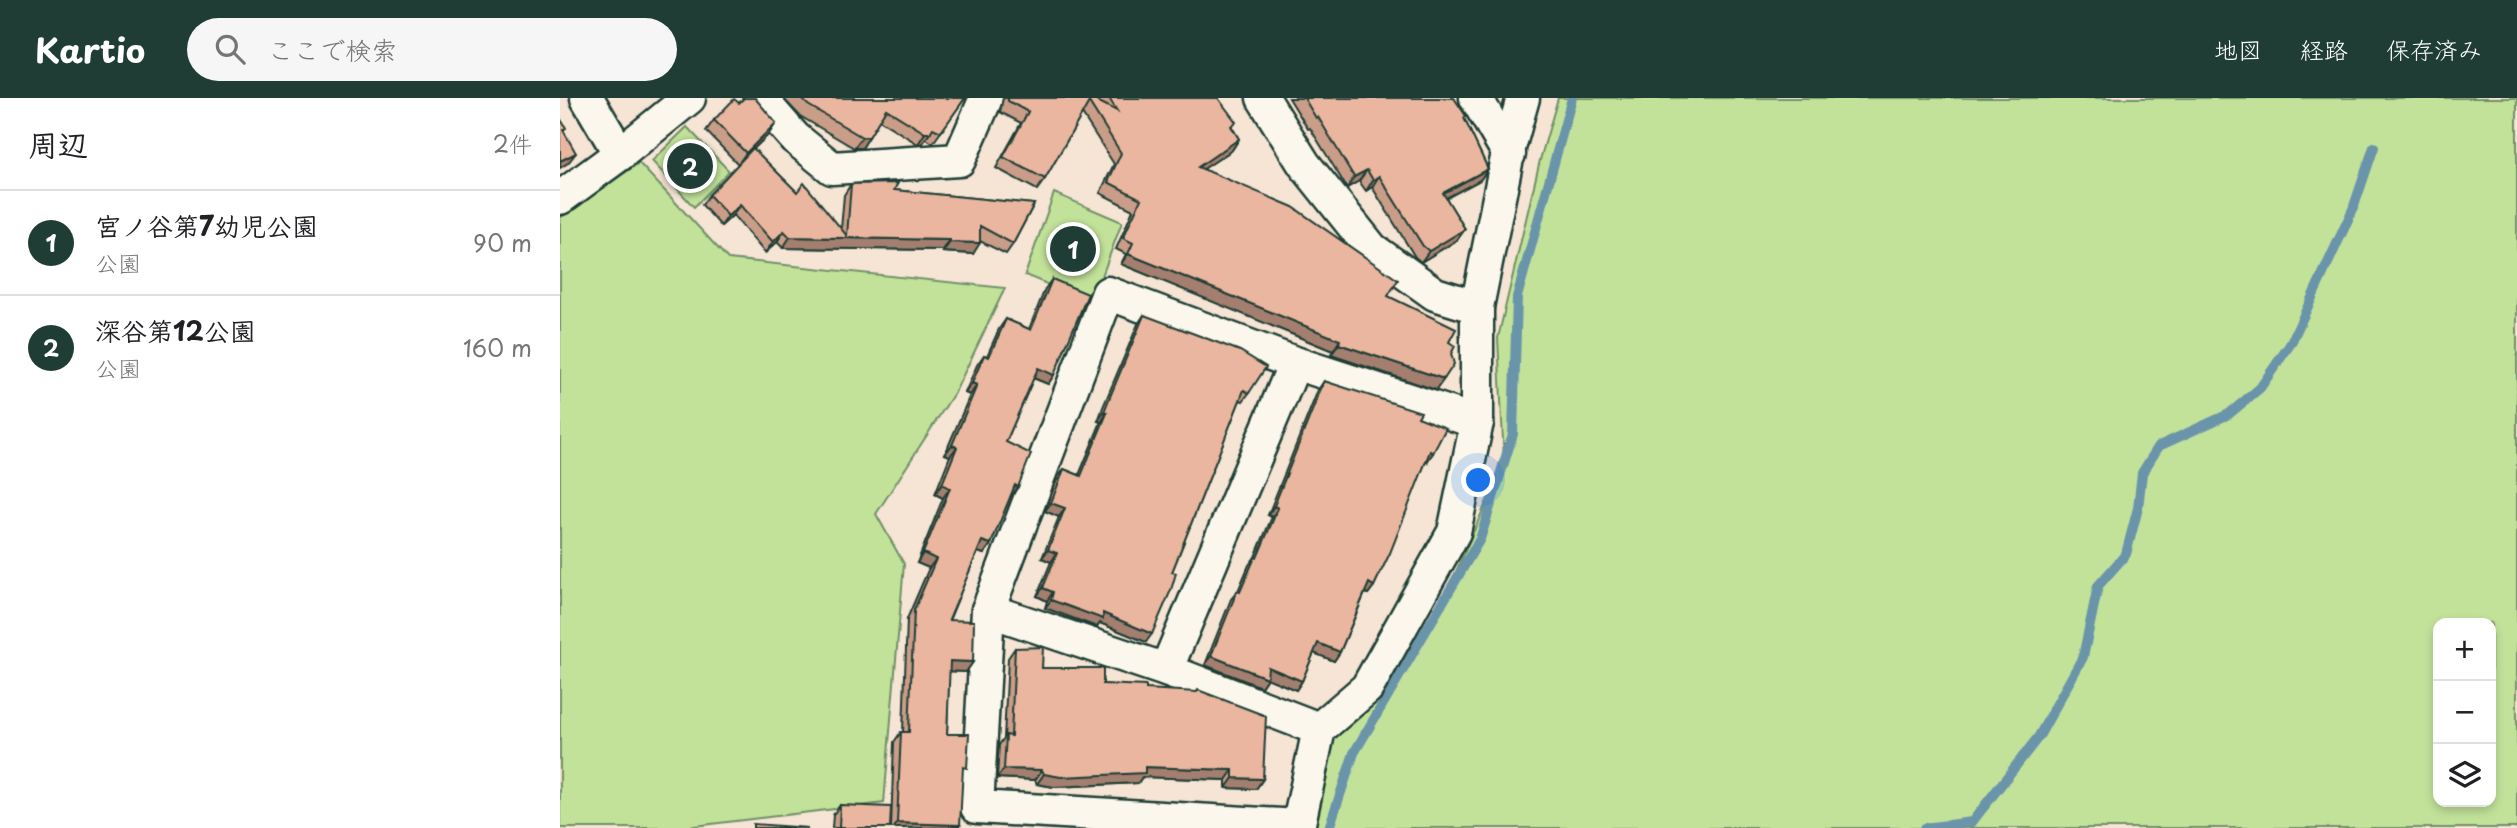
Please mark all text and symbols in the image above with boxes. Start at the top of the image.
search box [187,18,677,81]
text: Kartio [35,24,145,74]
icon: search [211,30,249,68]
text: ここで検索 [267,30,397,69]
text: 地図 [2214,31,2262,67]
text: 経路 [2300,31,2348,67]
text: 保存済み [2386,31,2482,67]
text: 周辺 [28,121,88,166]
text: 2件 [493,126,532,161]
pin: 2 [667,140,713,192]
text: 宮ノ谷第7幼児公園 [95,206,318,245]
pin: 1 [1050,223,1096,275]
text: 1 [46,225,57,260]
text: 90 m [473,225,532,260]
text: 公園 [95,245,141,280]
text: 深谷第12公園 [95,311,256,350]
text: 2 [43,330,59,365]
text: 160 m [463,330,532,365]
text: 公園 [95,350,141,385]
your location [1461,463,1495,497]
map controls [2433,618,2496,807]
button: + [2433,618,2496,681]
button: − [2433,681,2496,744]
button: layers [2433,744,2496,807]

